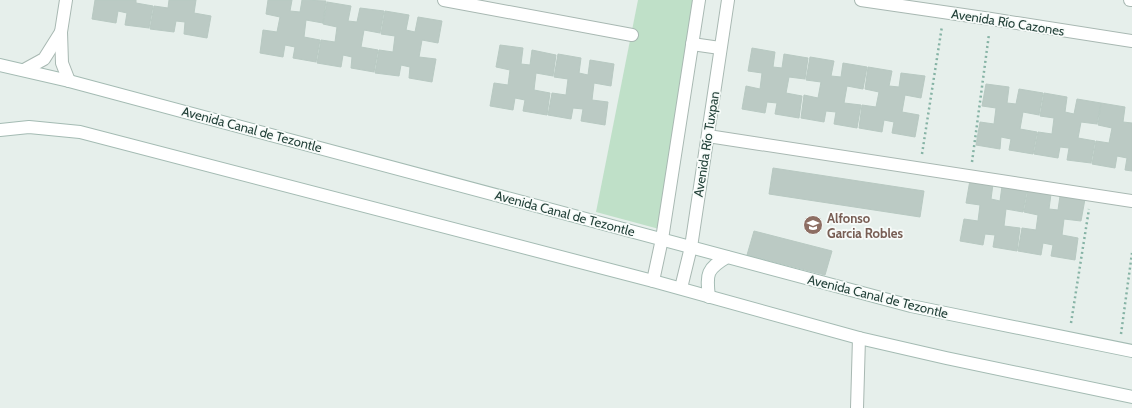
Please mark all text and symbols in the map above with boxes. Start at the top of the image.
street label: Avenida Río Cazones [950,5,1066,39]
street label: Avenida Río Tuxpan [690,90,722,198]
street label: Avenida Canal de Tezontle [180,103,324,155]
street label: Avenida Canal de Tezontle [493,187,637,239]
place label: Alfonso Garcia Robles [827,210,903,241]
school or university icon: Alfonso Garcia Robles [802,214,824,236]
street label: Avenida Canal de Tezontle [806,271,950,321]

